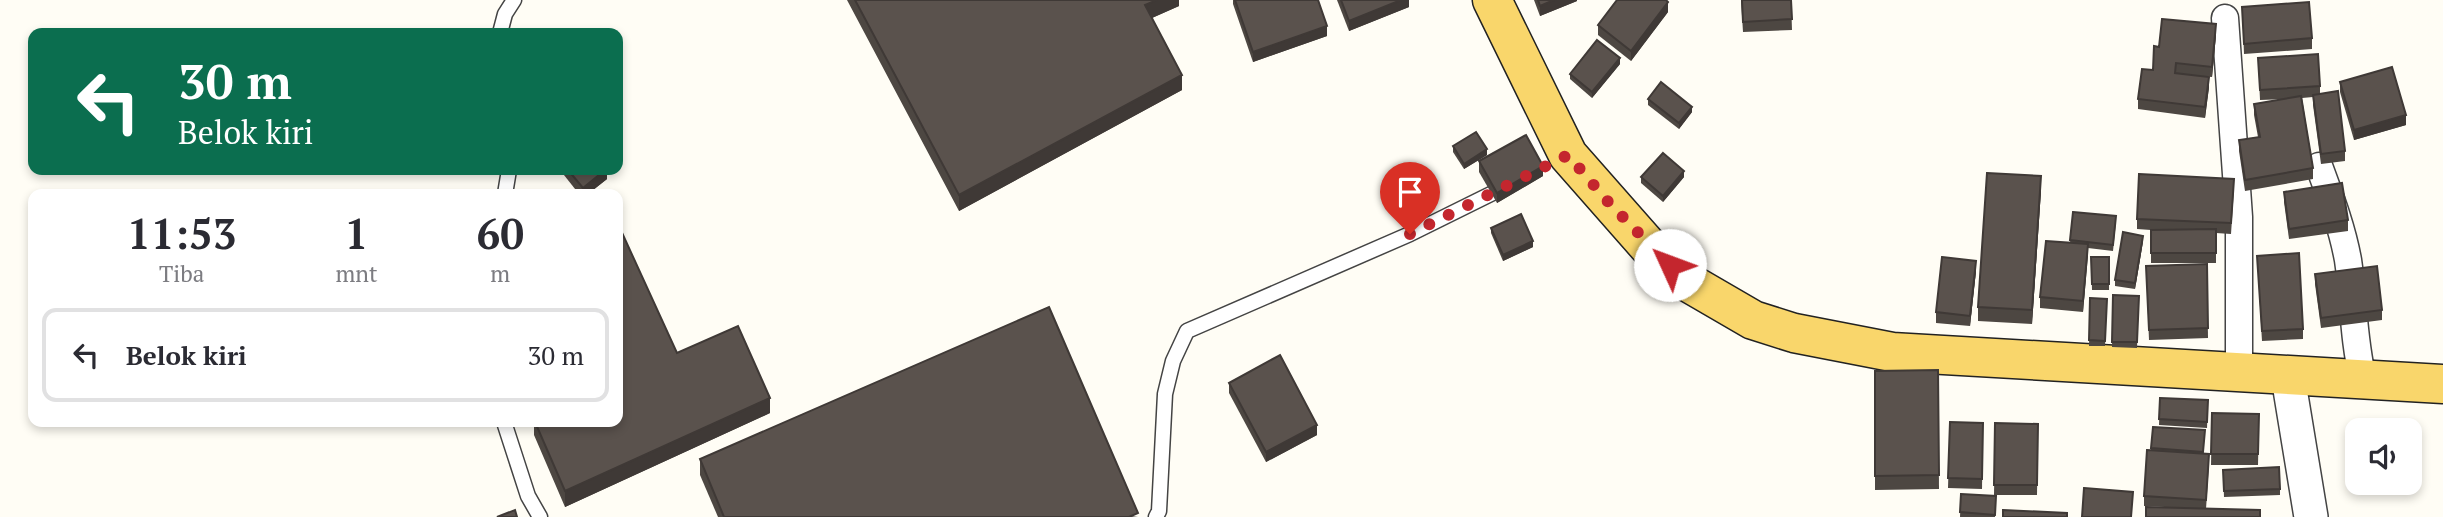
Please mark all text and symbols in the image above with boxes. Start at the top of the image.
text: 30 m [178,48,292,113]
icon: left [63,56,154,147]
text: Belok kiri [178,111,313,153]
pin [1380,162,1440,234]
icon: arrive [1391,173,1429,211]
text: 11:53 [127,205,236,261]
text: 1 [345,205,368,261]
text: 60 [476,205,524,261]
position arrow [1633,228,1707,302]
text: Tiba [159,258,204,289]
text: mnt [335,258,377,289]
text: m [490,258,510,289]
icon: left [67,336,105,374]
text: Belok kiri [126,338,247,372]
text: 30 m [528,338,584,372]
map controls [2345,418,2422,495]
button: sound [2345,418,2422,495]

